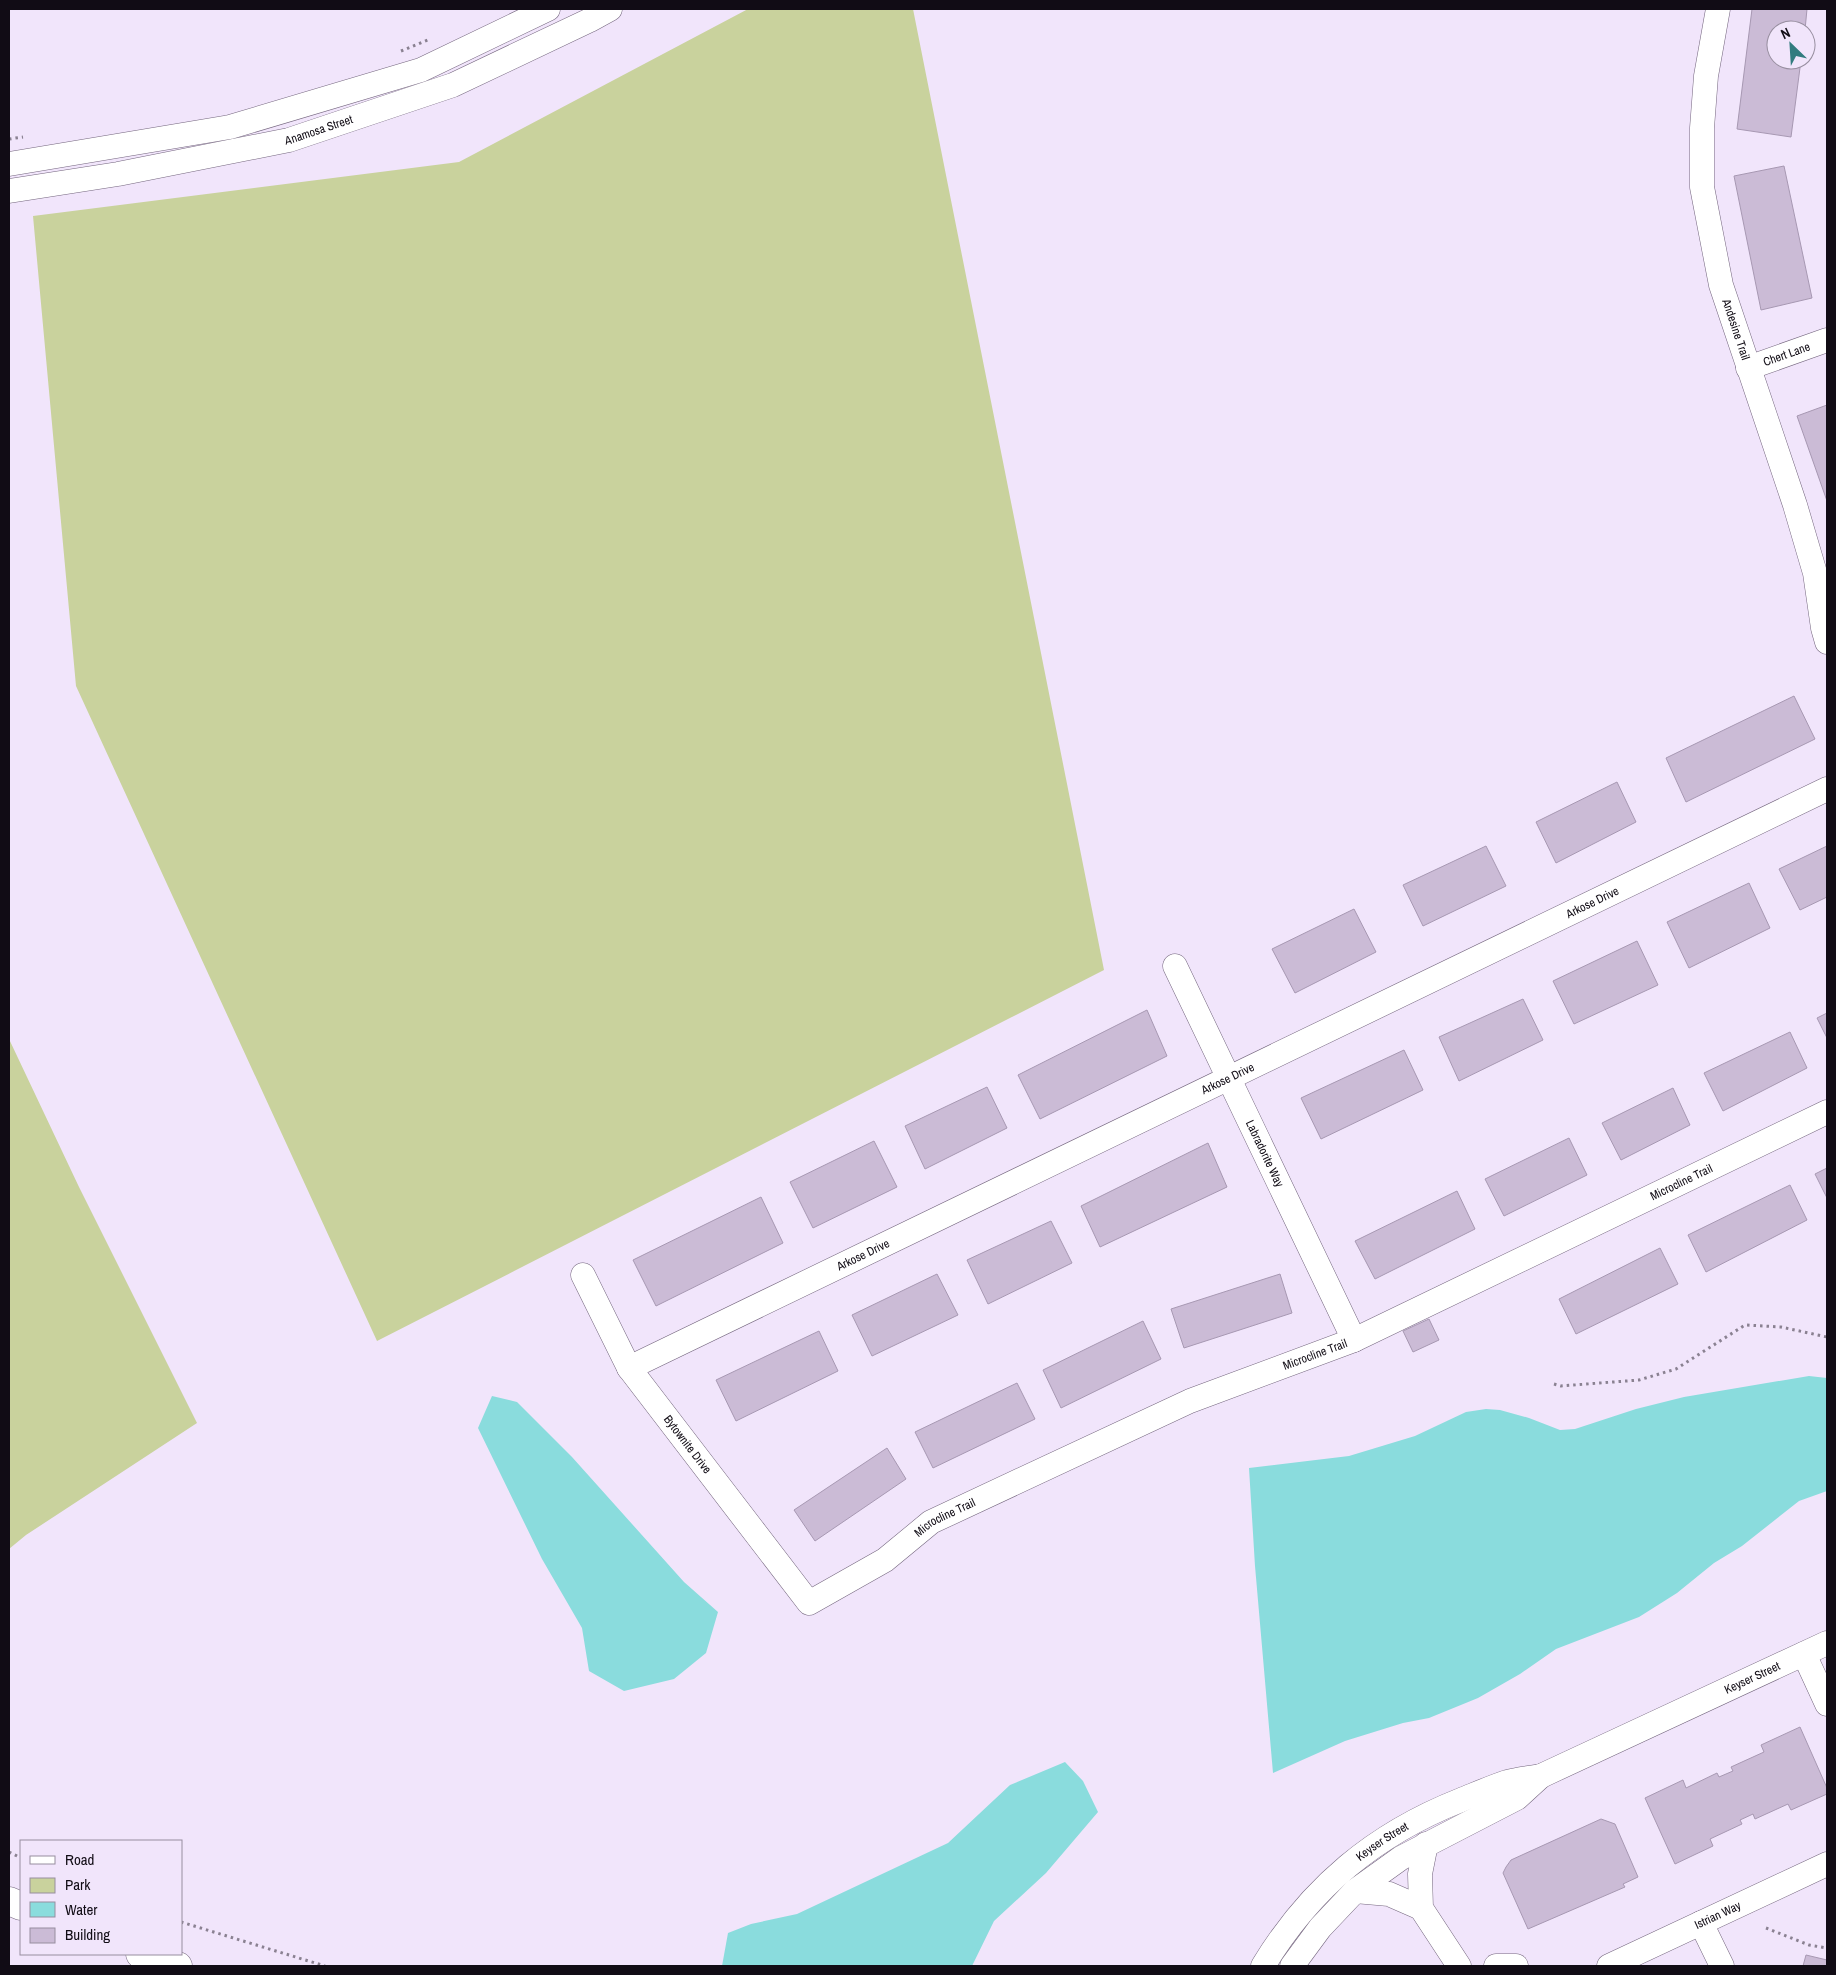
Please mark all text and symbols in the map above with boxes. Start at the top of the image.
north arrow [1766,20,1816,70]
text: N [1778,23,1793,43]
street label: Anamosa Street [283,111,355,149]
street label: Andesine Trail [1718,296,1754,362]
street label: Chert Lane [1761,339,1812,370]
street label: Arkose Drive [1562,883,1622,922]
street label: Arkose Drive [1198,1059,1257,1099]
street label: Labradorite Way [1242,1117,1288,1190]
street label: Microcline Trail [1648,1160,1715,1204]
street label: Arkose Drive [833,1235,892,1275]
street label: Microcline Trail [1281,1335,1349,1374]
street label: Bytownite Drive [660,1412,715,1477]
street label: Microcline Trail [911,1494,978,1541]
street label: Keyser Street [1722,1658,1783,1698]
street label: Keyser Street [1353,1818,1411,1865]
legend [20,1840,182,1955]
text: Road [65,1849,94,1870]
text: Park [65,1874,91,1895]
street label: Istrian Way [1692,1897,1744,1933]
text: Water [65,1899,97,1920]
text: Building [65,1924,110,1945]

